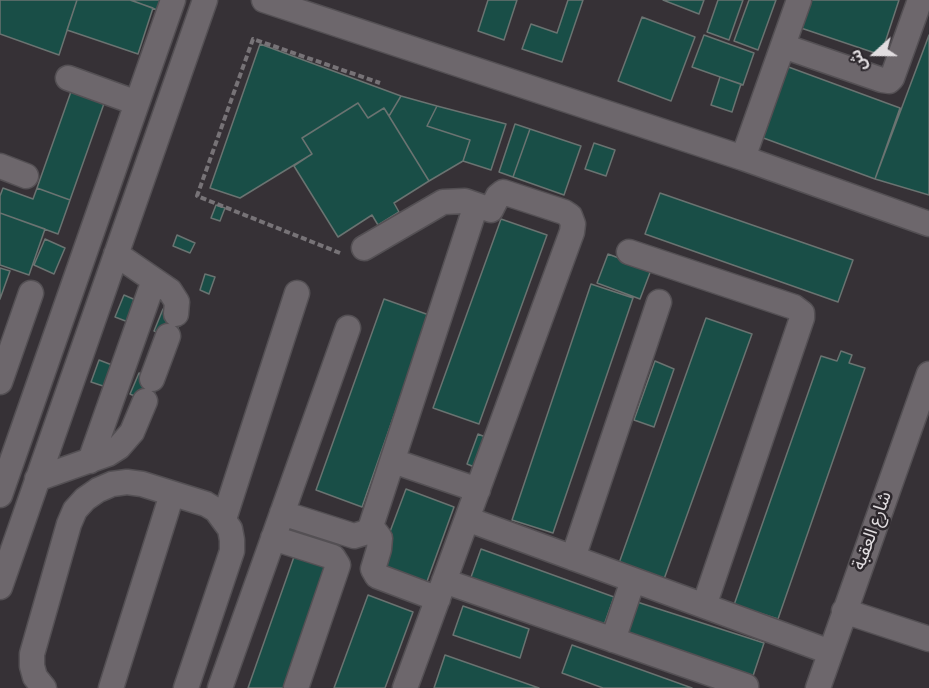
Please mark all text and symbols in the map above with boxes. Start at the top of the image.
north arrow [845,24,905,84]
text: ش [844,46,872,75]
street label: شارع العقبة [849,489,897,573]

